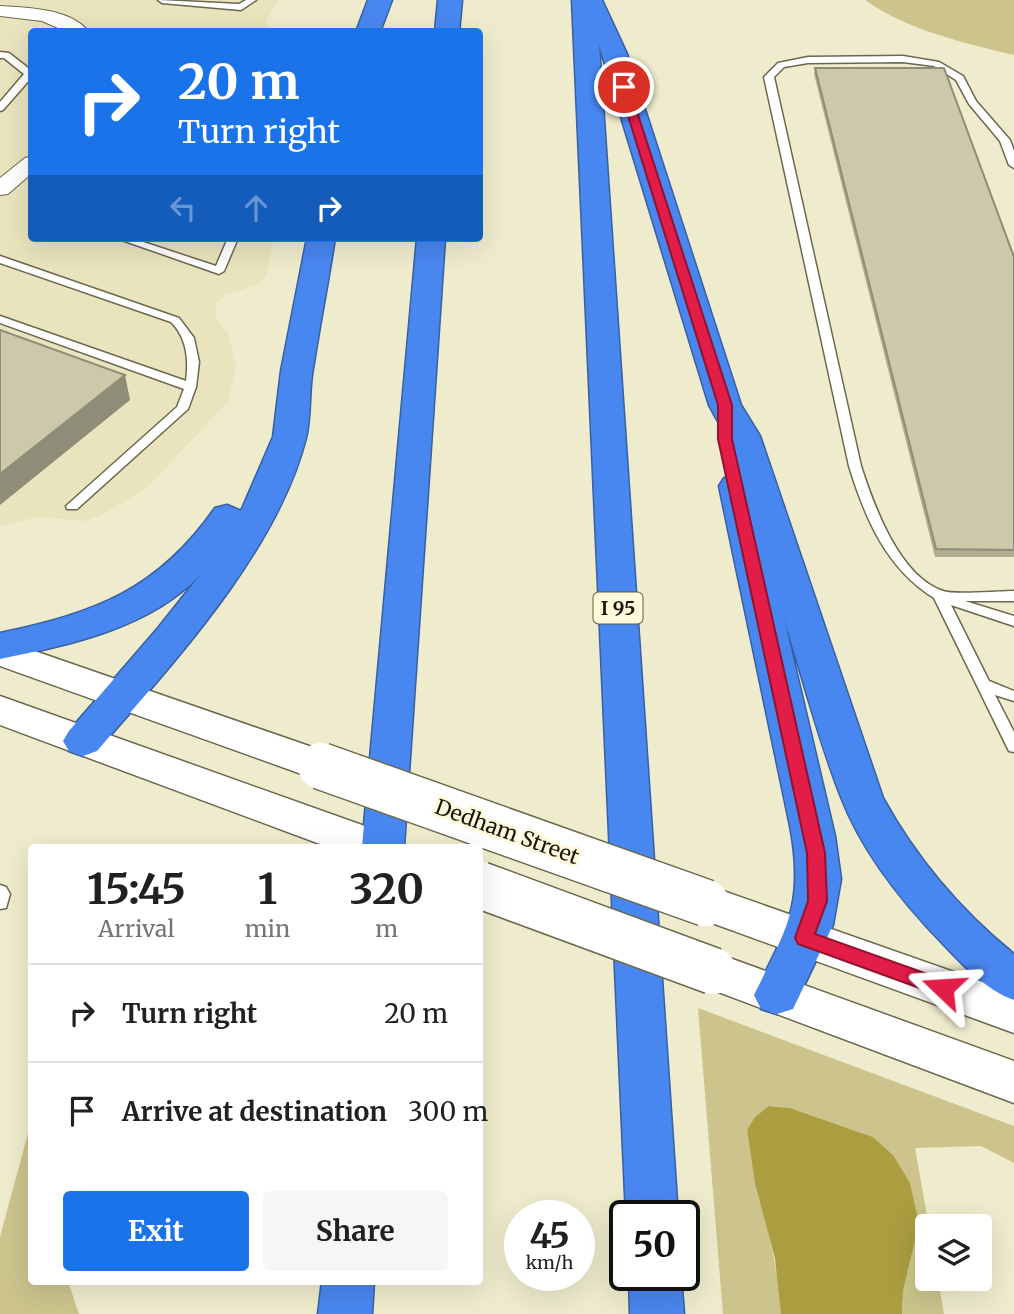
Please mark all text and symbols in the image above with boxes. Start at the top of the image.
text: 20 m [178,51,299,112]
icon: right [63,56,154,147]
pin [594,57,654,117]
icon: arrive [605,68,643,106]
text: Turn right [178,112,340,152]
icon: left [164,189,202,227]
icon: ahead [237,189,275,227]
icon: right [310,189,348,227]
road number: I 95 [594,593,642,624]
street label: Dedham Street [432,793,583,870]
text: 15:45 [87,863,186,915]
text: 1 [258,863,277,915]
text: 320 [349,863,424,915]
text: Arrival [98,914,175,943]
text: min [245,914,290,943]
text: m [375,914,398,943]
position arrow [906,951,980,1025]
icon: right [63,994,101,1032]
text: Turn right [122,997,257,1030]
text: 20 m [384,997,448,1030]
icon: arrive [63,1092,101,1130]
text: Arrive at destination [122,1095,387,1128]
text: 300 m [408,1095,488,1128]
button: Exit [63,1191,249,1271]
button: Share [263,1191,448,1271]
speed limit sign: 50 [609,1200,700,1291]
text: 45 [529,1214,570,1258]
map controls [915,1214,992,1291]
button: layers [915,1214,992,1291]
text: km/h [526,1251,573,1274]

